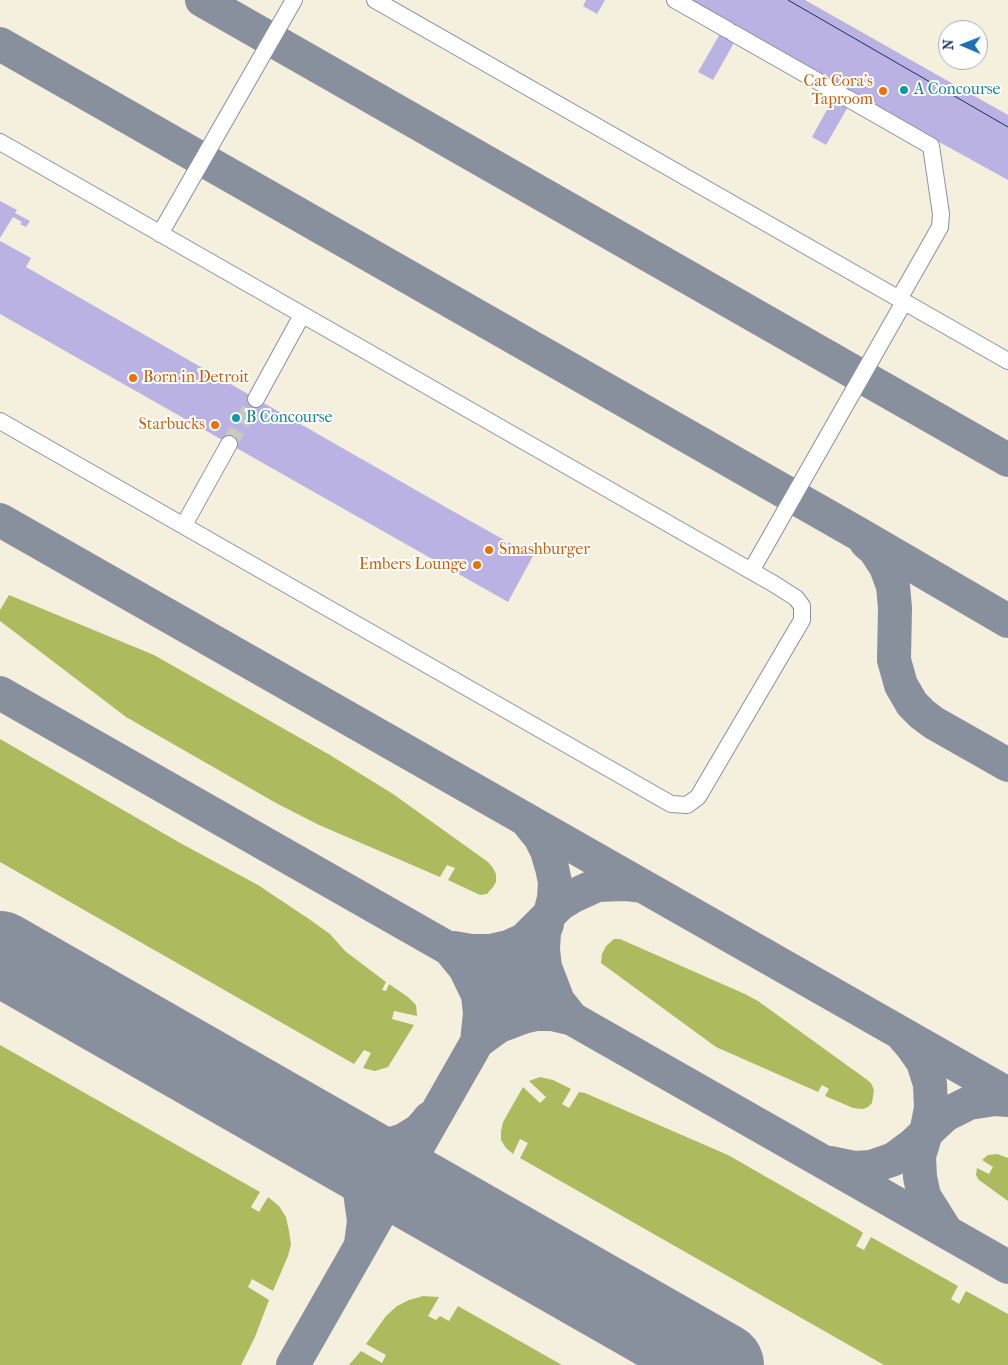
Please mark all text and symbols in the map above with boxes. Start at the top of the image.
north arrow [938,20,988,70]
text: N [940,39,957,50]
place label: Cat Cora's Taproom [804,72,873,110]
place label: A Concourse [914,80,1001,100]
marker: A Concourse [898,84,910,96]
marker: Cat Cora's Taproom [877,85,889,97]
place label: Born in Detroit [143,368,249,388]
marker: Born in Detroit [127,372,139,384]
place label: B Concourse [246,408,333,428]
marker: B Concourse [230,412,242,424]
place label: Starbucks [138,415,205,435]
marker: Starbucks [209,419,221,431]
place label: Smashburger [499,540,590,560]
marker: Smashburger [483,544,495,556]
place label: Embers Lounge [359,555,467,575]
marker: Embers Lounge [471,559,483,571]

